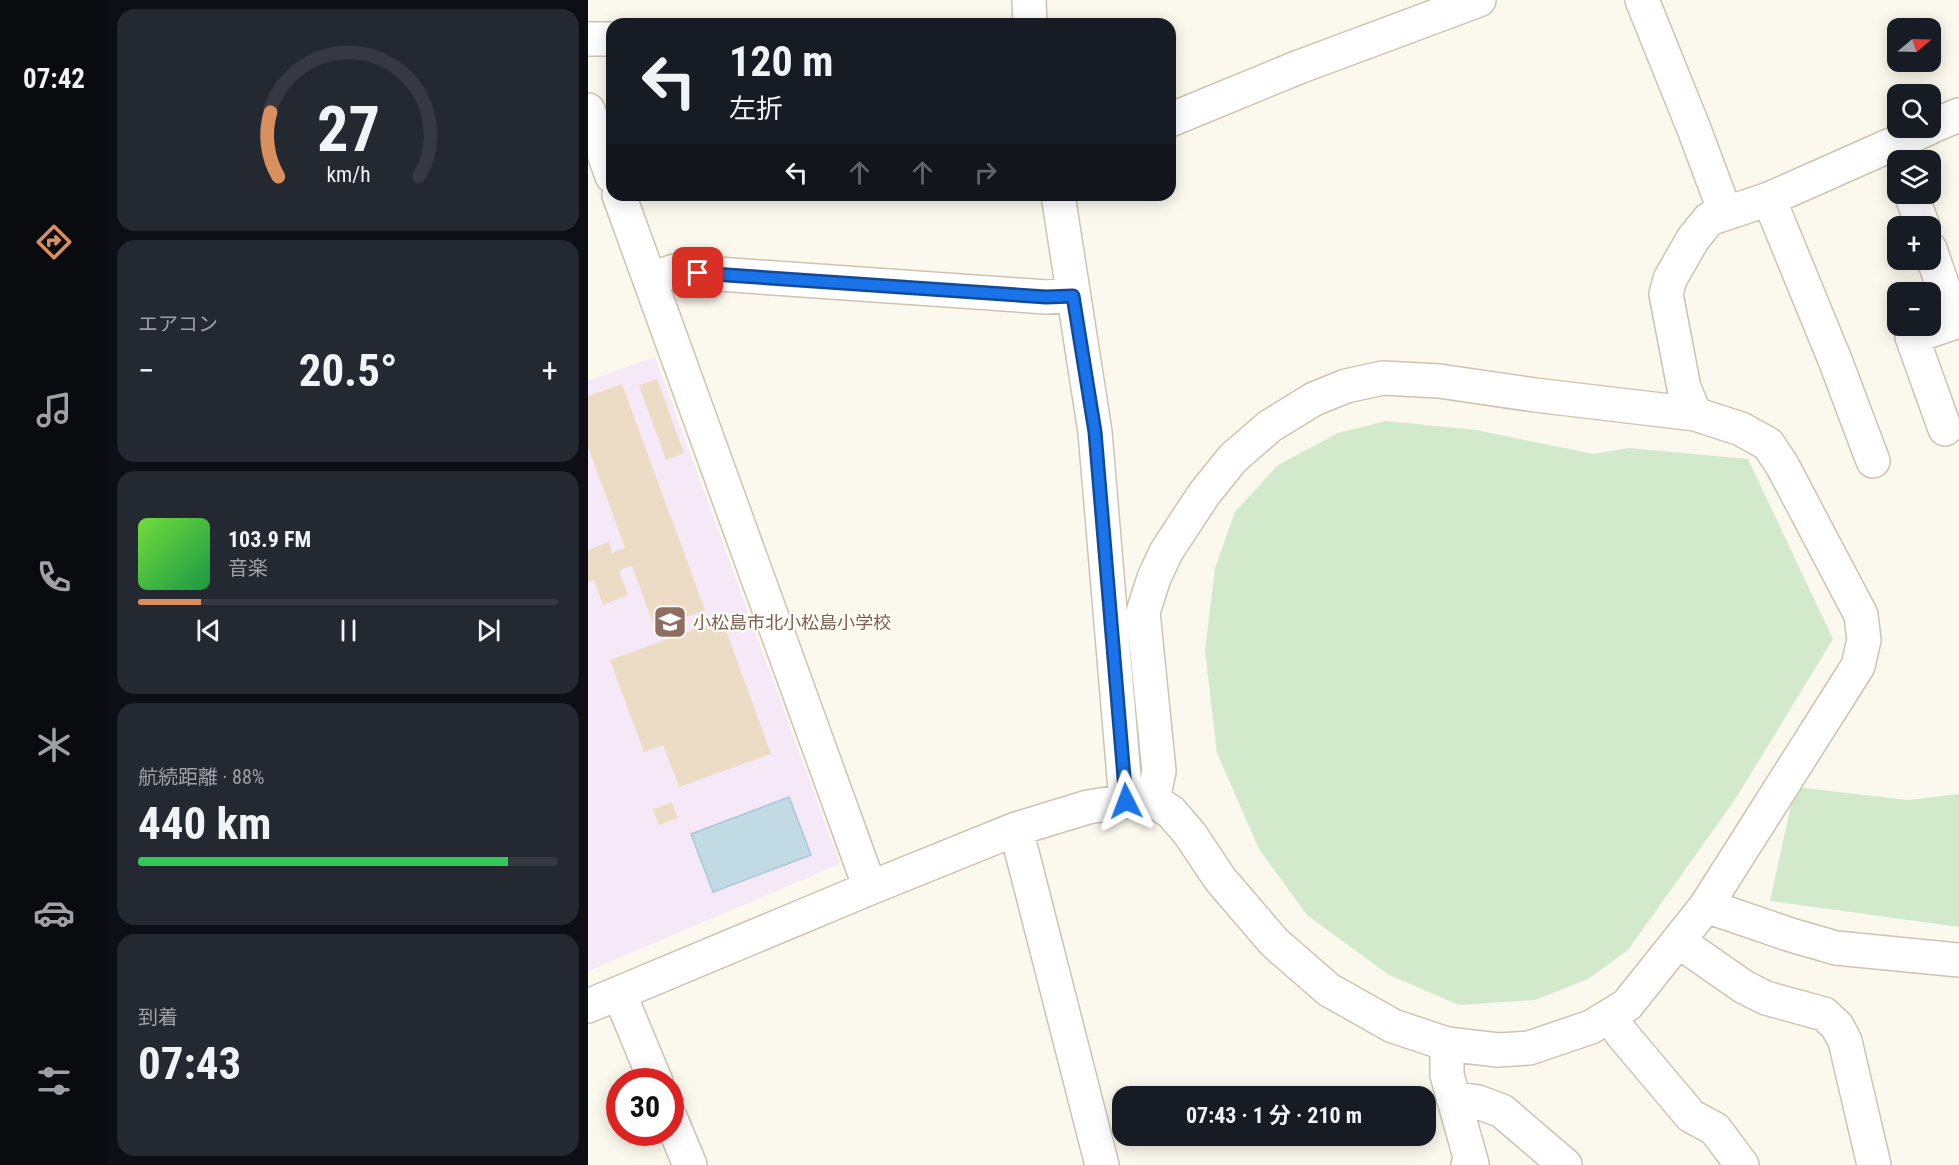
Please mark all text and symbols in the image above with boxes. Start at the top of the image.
north arrow [1887,18,1941,72]
map controls [1887,18,1941,336]
text: 120 m [729,37,834,86]
icon: left [630,42,708,120]
text: 07:42 [23,63,85,95]
button: search [1887,84,1941,138]
text: 27 [316,93,380,166]
text: 左折 [729,93,783,125]
button: layers [1887,150,1941,204]
icon: left [780,156,813,189]
icon: ahead [843,156,876,189]
icon: ahead [906,156,939,189]
icon: right [969,156,1002,189]
text: km/h [326,162,370,187]
button: + [1887,216,1941,270]
icon: directions [33,221,75,263]
pin [672,247,723,298]
icon: arrive [681,256,714,289]
button: − [1887,282,1941,336]
text: エアコン [138,312,218,336]
text: 20.5° [299,344,397,397]
text: − [138,351,155,390]
text: + [542,351,558,390]
icon: music [33,389,75,431]
text: 103.9 FM [228,527,311,552]
icon: phone [33,556,75,598]
text: 音楽 [228,556,268,580]
school or university icon: 小松島市北小松島小学校 [652,604,688,640]
place label: 小松島市北小松島小学校 [693,612,891,633]
icon: previous [192,614,225,647]
icon: pause [332,614,365,647]
icon: next [472,614,505,647]
icon: climate [33,724,75,766]
text: 航続距離 · 88% [138,765,264,789]
position arrow [1094,769,1158,833]
text: 440 km [138,797,271,850]
icon: car [33,892,75,934]
text: 到着 [138,1005,178,1029]
text: 07:43 [138,1037,241,1090]
icon: filters [33,1060,75,1102]
speed limit sign: 30 [606,1068,684,1146]
text: 07:43 · 1 分 · 210 m [1186,1103,1362,1128]

